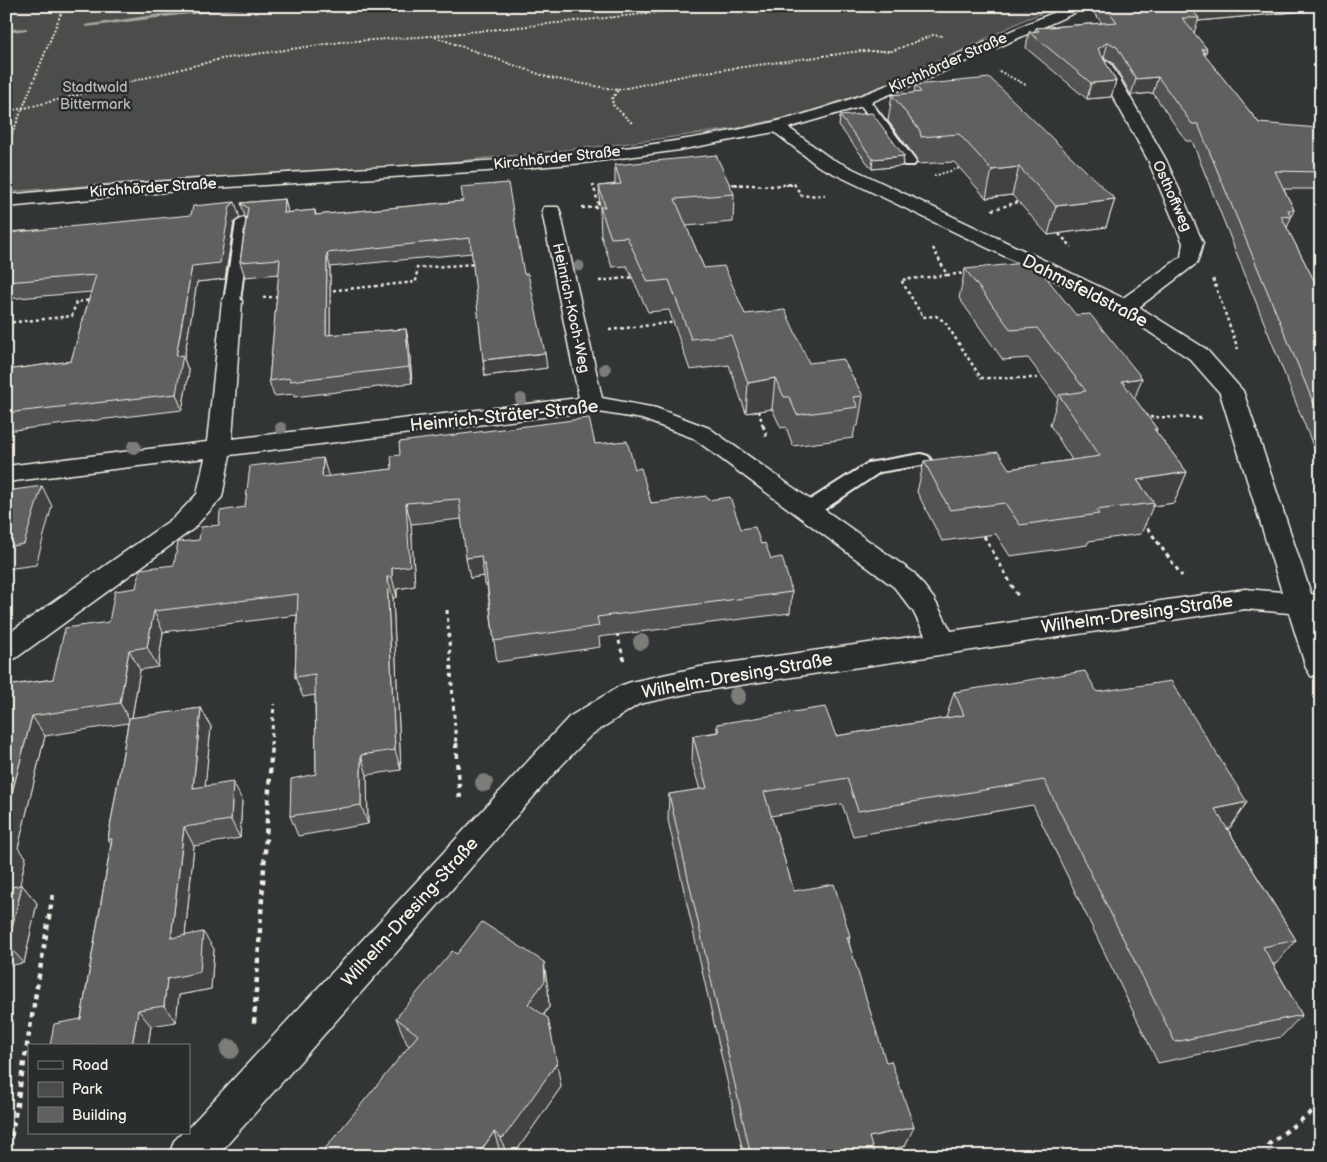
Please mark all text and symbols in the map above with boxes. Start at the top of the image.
street label: Kirchhörder Straße [886,28,1010,98]
park label: Stadtwald Bittermark [60,78,131,114]
street label: Kirchhörder Straße [493,142,622,174]
street label: Osthoffweg [1148,157,1196,235]
street label: Kirchhörder Straße [89,174,217,202]
street label: Heinrich-Koch-Weg [548,241,594,375]
street label: Dahmsfeldstraße [1019,250,1152,332]
street label: Heinrich-Sträter-Straße [409,396,600,436]
street label: Wilhelm-Dresing-Straße [1040,590,1235,638]
street label: Wilhelm-Dresing-Straße [640,649,834,703]
street label: Wilhelm-Dresing-Straße [337,833,483,991]
legend [28,1044,190,1134]
text: Road [72,1056,108,1075]
text: Park [72,1080,103,1099]
text: Building [72,1106,127,1125]

